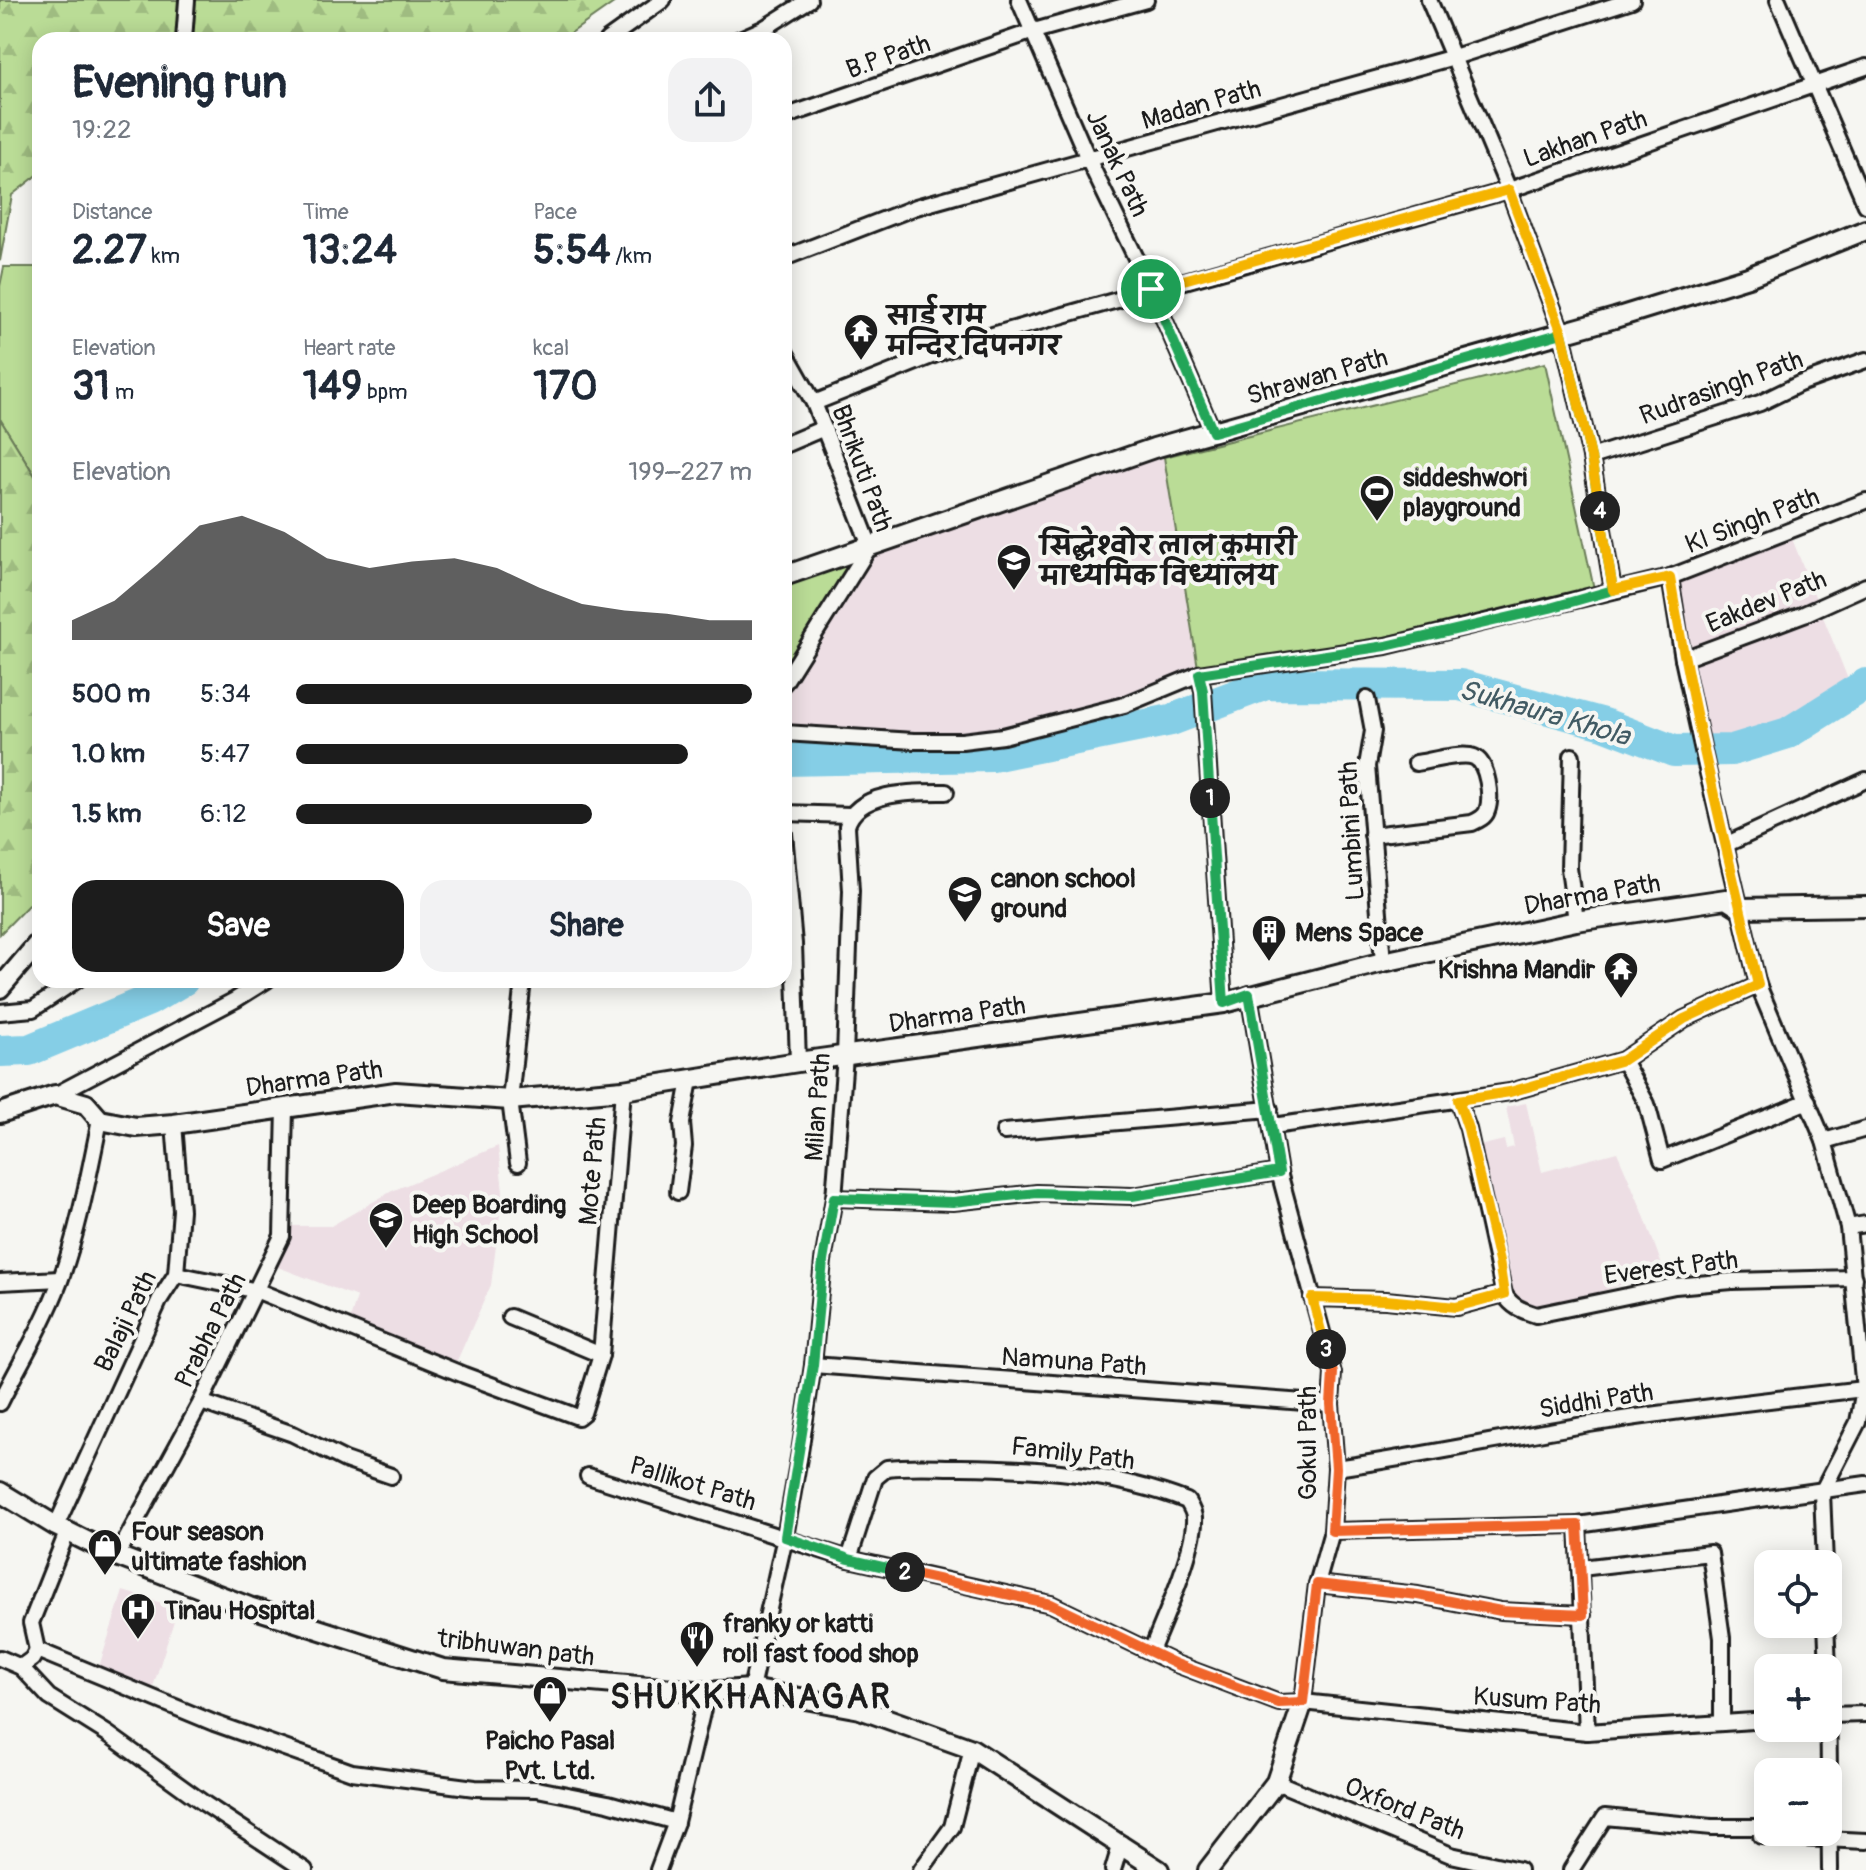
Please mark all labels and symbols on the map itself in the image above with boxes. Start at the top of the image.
street label: B.P Path [842,28,935,86]
street label: Madan Path [1138,73,1265,137]
street label: Lakhan Path [1519,103,1651,175]
street label: Janak Path [1078,105,1156,222]
pin [1117,255,1185,323]
place label: साई राम मन्दिर दिपनगर [885,293,1062,363]
temple icon: साई राम मन्दिर दिपनगर [842,312,880,362]
street label: Shrawan Path [1243,342,1391,412]
street label: Rudrasingh Path [1635,344,1807,432]
street label: Bhrikuti Path [824,400,900,536]
place label: siddeshwori playground [1403,462,1527,524]
sports icon: siddeshwori playground [1358,473,1396,523]
street label: KI Singh Path [1681,481,1824,561]
pin: 4 [1580,491,1620,531]
place label: सिद्धेश्वोर लाल कुमारी माध्यमिक विध्यालय [1038,525,1298,593]
school or university icon: सिद्धेश्वोर लाल कुमारी माध्यमिक विध्यालय [995,542,1033,592]
street label: Eakdev Path [1702,563,1831,641]
water label: Sukhaura Khola [1455,672,1636,755]
street label: Lumbini Path [1332,760,1372,901]
pin: 1 [1190,778,1230,818]
place label: canon school ground [990,863,1136,925]
street label: Dharma Path [1521,867,1663,923]
school or university icon: canon school ground [946,874,984,924]
building icon: Mens Space [1250,913,1288,963]
place label: Mens Space [1295,917,1424,949]
temple icon: Krishna Mandir [1602,950,1640,1000]
place label: Krishna Mandir [1438,954,1596,986]
street label: Dharma Path [887,990,1028,1040]
street label: Milan Path [798,1052,838,1162]
street label: Dharma Path [244,1054,385,1104]
street label: Mote Path [572,1115,614,1227]
place label: Deep Boarding High School [412,1189,566,1251]
school or university icon: Deep Boarding High School [367,1200,405,1250]
street label: Everest Path [1602,1244,1740,1292]
street label: Balaji Path [88,1266,164,1377]
street label: Prabha Path [168,1267,254,1393]
pin: 3 [1306,1329,1346,1369]
street label: Namuna Path [1000,1341,1148,1383]
street label: Siddhi Path [1537,1376,1656,1426]
street label: Gokul Path [1292,1386,1324,1500]
street label: Family Path [1009,1431,1136,1477]
street label: Pallikot Path [626,1450,760,1518]
place label: Four season ultimate fashion [131,1516,307,1578]
shop icon: Four season ultimate fashion [86,1527,124,1577]
pin: 2 [885,1552,925,1592]
hospital icon: Tinau Hospital [119,1591,157,1641]
place label: Tinau Hospital [163,1595,316,1627]
place label: franky or katti roll fast food shop [723,1608,919,1670]
restaurant icon: franky or katti roll fast food shop [678,1619,716,1669]
street label: tribhuwan path [435,1622,596,1673]
shop icon: Paicho Pasal Pvt. Ltd. [531,1674,569,1724]
district label: SHUKKHANAGAR [610,1676,892,1719]
street label: Kusum Path [1472,1681,1602,1721]
place label: Paicho Pasal Pvt. Ltd. [485,1725,615,1787]
street label: Oxford Path [1340,1770,1469,1848]

